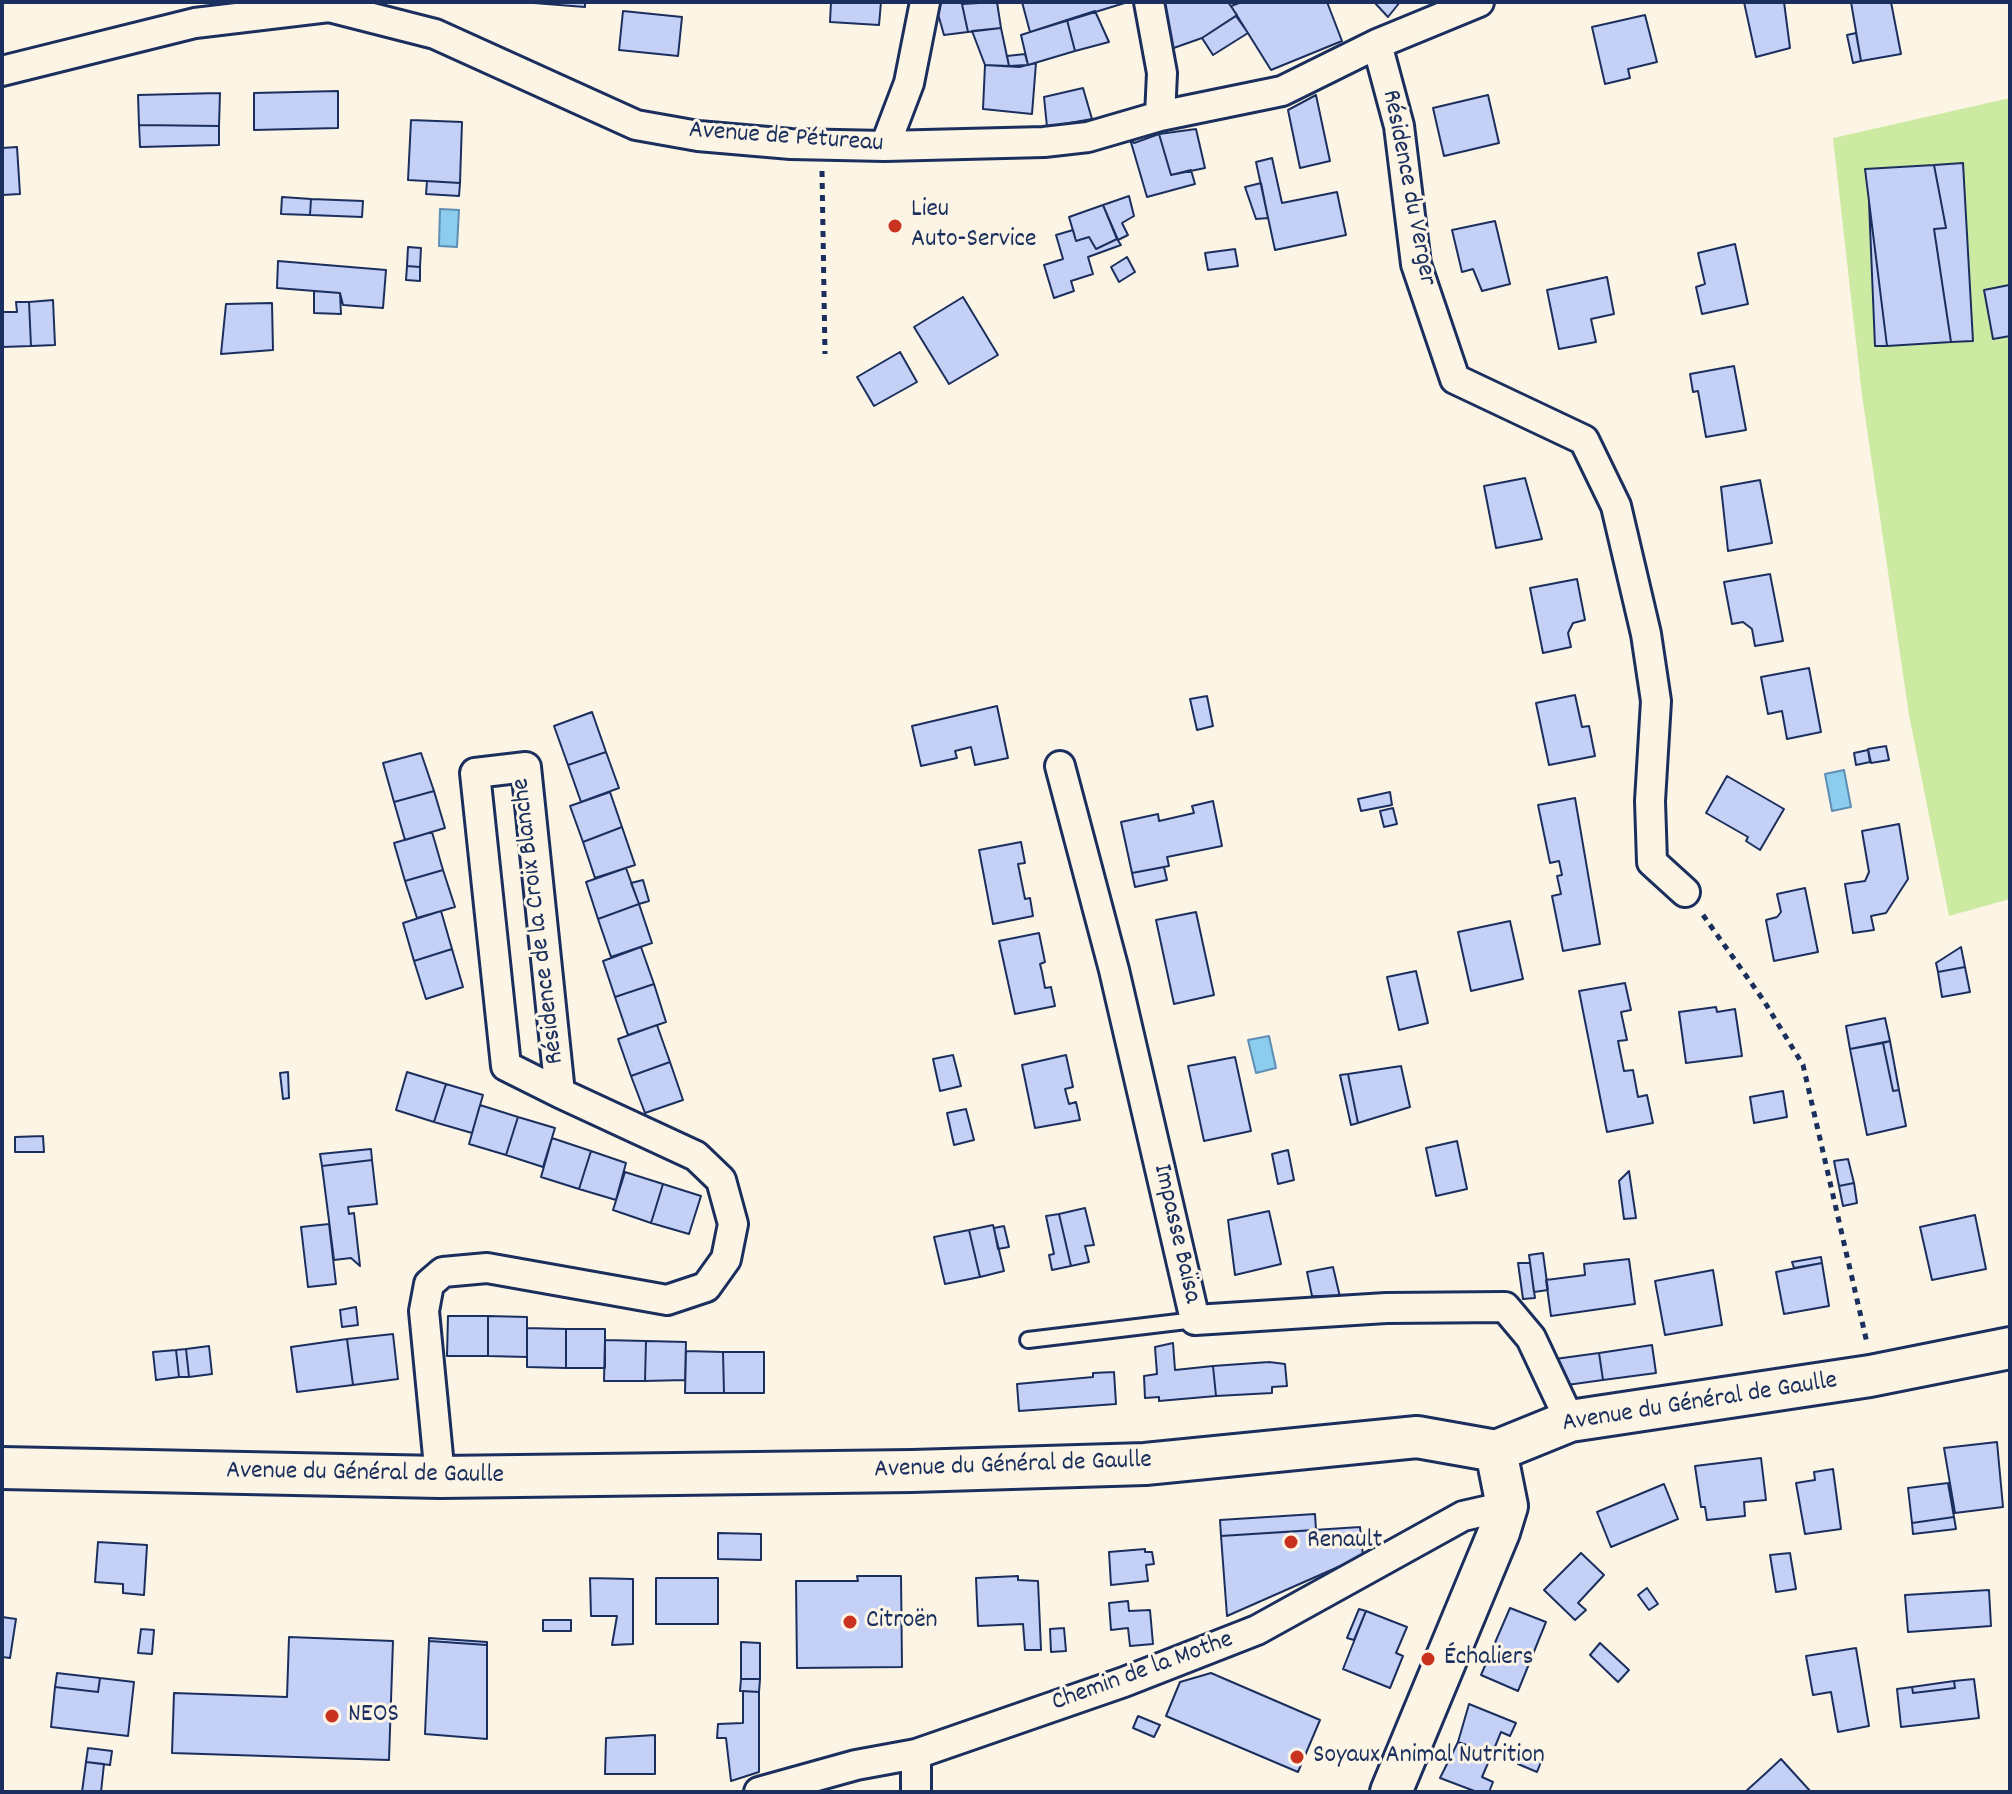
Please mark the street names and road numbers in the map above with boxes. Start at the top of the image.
street label: Résidence du Verger [1373,88,1441,288]
street label: Avenue de Pétureau [688,117,884,161]
street label: Résidence de la Croix Blanche [507,776,573,1066]
street label: Impasse Baïsa [1144,1161,1206,1307]
street label: Avenue du Général de Gaulle [1560,1367,1840,1441]
street label: Avenue du Général de Gaulle [874,1447,1152,1487]
street label: Avenue du Général de Gaulle [226,1457,504,1493]
street label: Chemin de la Mothe [1048,1626,1238,1720]

